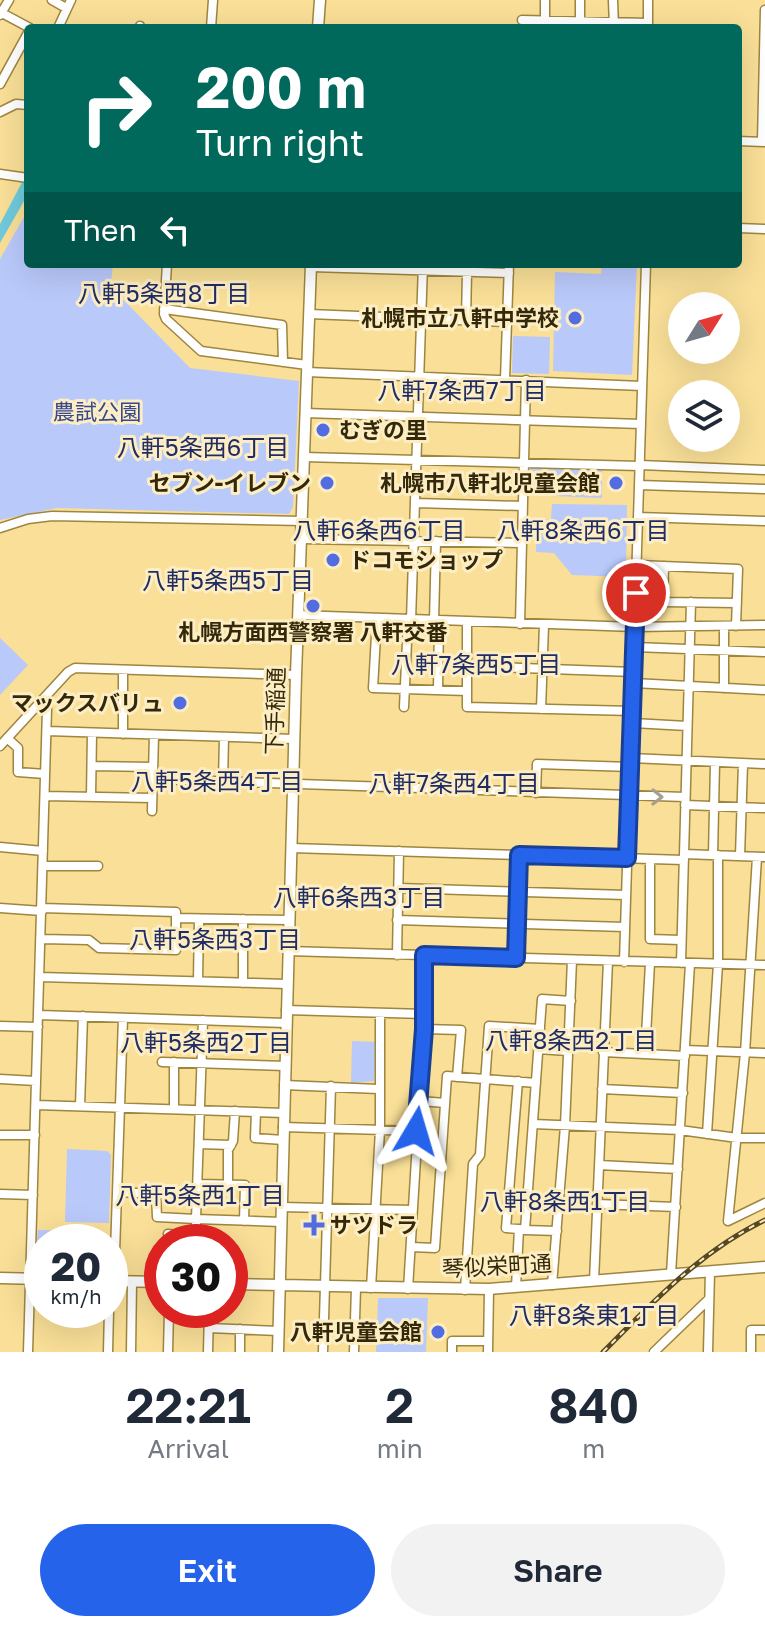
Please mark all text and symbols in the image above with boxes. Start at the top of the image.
text: 200 m [196,53,366,120]
icon: right [64,56,168,160]
text: Turn right [196,121,364,164]
icon: left [153,208,197,252]
text: Then [64,212,137,248]
district label: 八軒5条西8丁目 [78,278,250,307]
north arrow [668,292,740,364]
map controls [668,292,740,452]
place label: 札幌市立八軒中学校 [361,304,559,331]
marker: 札幌市立八軒中学校 [566,309,584,327]
district label: 八軒7条西7丁目 [377,375,547,404]
button: layers [668,380,740,452]
park label: 農試公園 [53,398,141,425]
place label: むぎの里 [339,416,427,443]
marker: むぎの里 [314,421,332,439]
district label: 八軒5条西6丁目 [117,432,289,461]
place label: セブン-イレブン [149,469,311,496]
place label: 札幌市八軒北児童会館 [380,469,600,496]
marker: セブン-イレブン [318,474,336,492]
marker: 札幌市八軒北児童会館 [607,474,625,492]
district label: 八軒6条西6丁目 [292,515,466,544]
district label: 八軒8条西6丁目 [496,515,670,544]
place label: ドコモショップ [349,546,503,573]
marker: ドコモショップ [324,551,342,569]
pin [602,559,670,627]
district label: 八軒5条西5丁目 [142,565,314,594]
icon: arrive [614,571,658,615]
marker: 札幌方面西警察署 八軒交番 [304,597,322,615]
place label: 札幌方面西警察署 八軒交番 [178,618,448,645]
district label: 八軒7条西5丁目 [391,649,561,678]
street label: 下手稲通 [259,667,290,755]
place label: マックスバリュ [11,689,164,716]
marker: マックスバリュ [171,694,189,712]
district label: 八軒5条西4丁目 [131,766,303,795]
district label: 八軒7条西4丁目 [368,768,540,797]
one-way arrow [651,788,664,806]
district label: 八軒6条西3丁目 [273,882,445,911]
district label: 八軒5条西3丁目 [129,924,301,953]
district label: 八軒8条西2丁目 [485,1025,657,1054]
district label: 八軒5条西2丁目 [120,1027,292,1056]
position arrow [374,1089,458,1173]
district label: 八軒5条西1丁目 [115,1180,285,1209]
district label: 八軒8条西1丁目 [480,1186,650,1215]
place label: サツドラ [330,1211,418,1238]
marker: サツドラ [305,1216,323,1234]
speed limit sign: 30 [144,1224,248,1328]
text: 20 [51,1242,101,1290]
street label: 琴似栄町通 [441,1249,553,1282]
text: km/h [51,1284,101,1308]
district label: 八軒8条東1丁目 [509,1300,679,1329]
place label: 八軒児童会館 [290,1318,422,1345]
marker: 八軒児童会館 [429,1323,447,1341]
text: 22:21 [126,1376,251,1434]
text: 2 [385,1376,414,1434]
text: 840 [548,1376,639,1434]
text: Arrival [148,1433,229,1464]
text: min [377,1433,423,1464]
text: m [582,1433,605,1464]
button: Exit [40,1524,375,1616]
button: Share [391,1524,725,1616]

